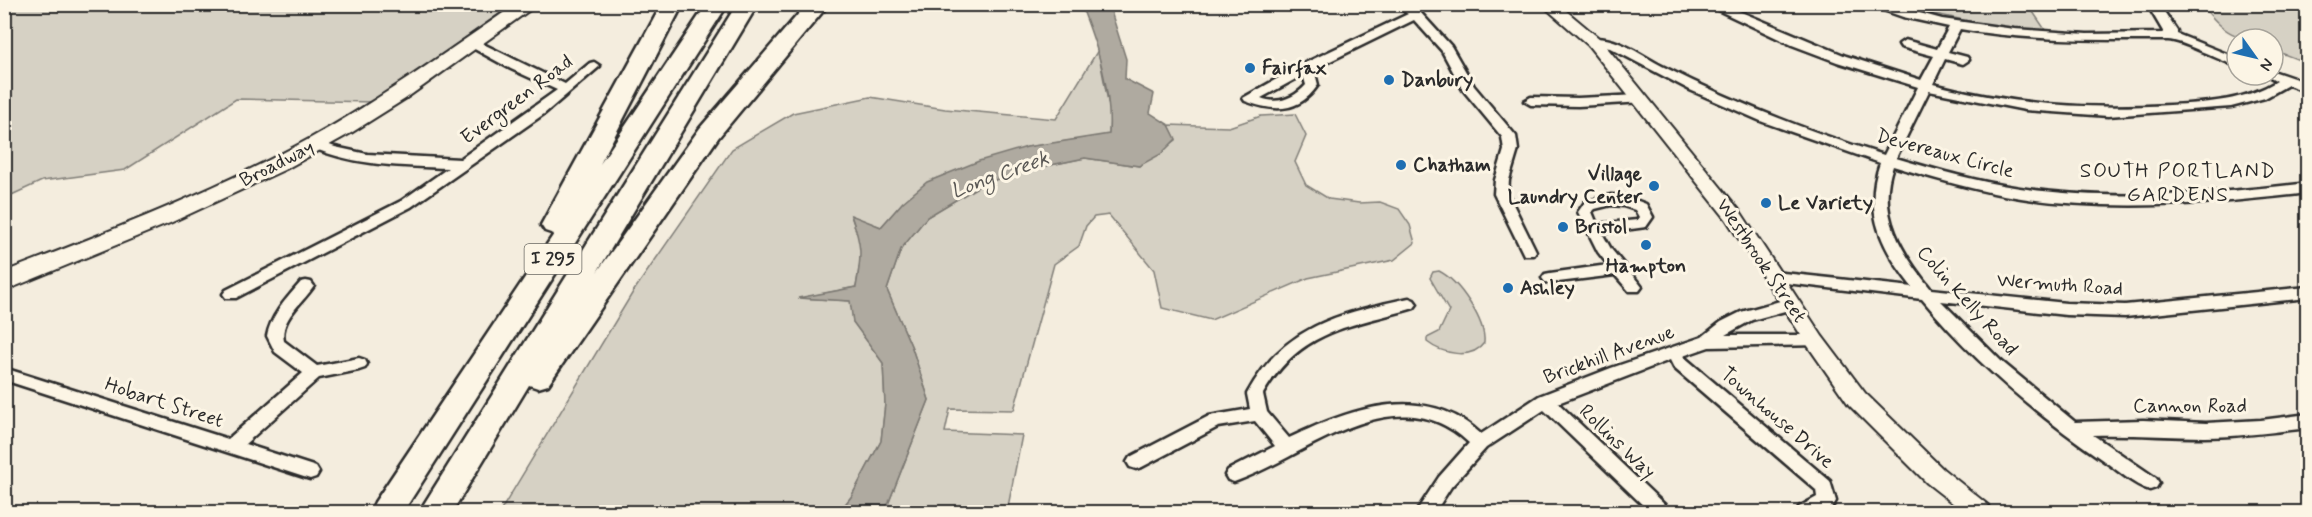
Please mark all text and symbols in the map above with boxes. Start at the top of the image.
north arrow [2225,27,2285,87]
street label: Evergreen Road [455,49,579,152]
text: N [2255,54,2278,75]
place label: Fairfax [1262,55,1327,82]
marker: Fairfax [1243,61,1257,75]
place label: Danbury [1401,67,1473,94]
marker: Danbury [1382,73,1396,87]
street label: Devereaux Circle [1873,123,2017,185]
street label: Broadway [235,134,319,194]
water label: Long Creek [947,144,1053,207]
place label: Chatham [1413,152,1491,179]
district label: SOUTH PORTLAND GARDENS [2080,157,2276,209]
marker: Chatham [1394,158,1408,172]
place label: Village Laundry Center [1508,161,1643,211]
marker: Village Laundry Center [1647,179,1661,193]
place label: Le Variety [1778,190,1873,217]
street label: Westbrook Street [1709,193,1813,329]
marker: Le Variety [1759,196,1773,210]
place label: Bristol [1575,214,1627,241]
marker: Bristol [1556,220,1570,234]
marker: Hampton [1639,238,1653,252]
street label: Colin Kelly Road [1910,240,2024,362]
road number: I 295 [524,244,582,274]
place label: Hampton [1606,253,1686,280]
street label: Wermuth Road [1996,267,2124,303]
place label: Ashley [1520,275,1575,302]
marker: Ashley [1501,281,1515,295]
street label: Brickhill Avenue [1540,319,1678,391]
street label: Townhouse Drive [1714,361,1840,475]
street label: Hobart Street [101,371,227,435]
street label: Cannon Road [2133,393,2247,420]
street label: Rollins Way [1573,399,1661,485]

